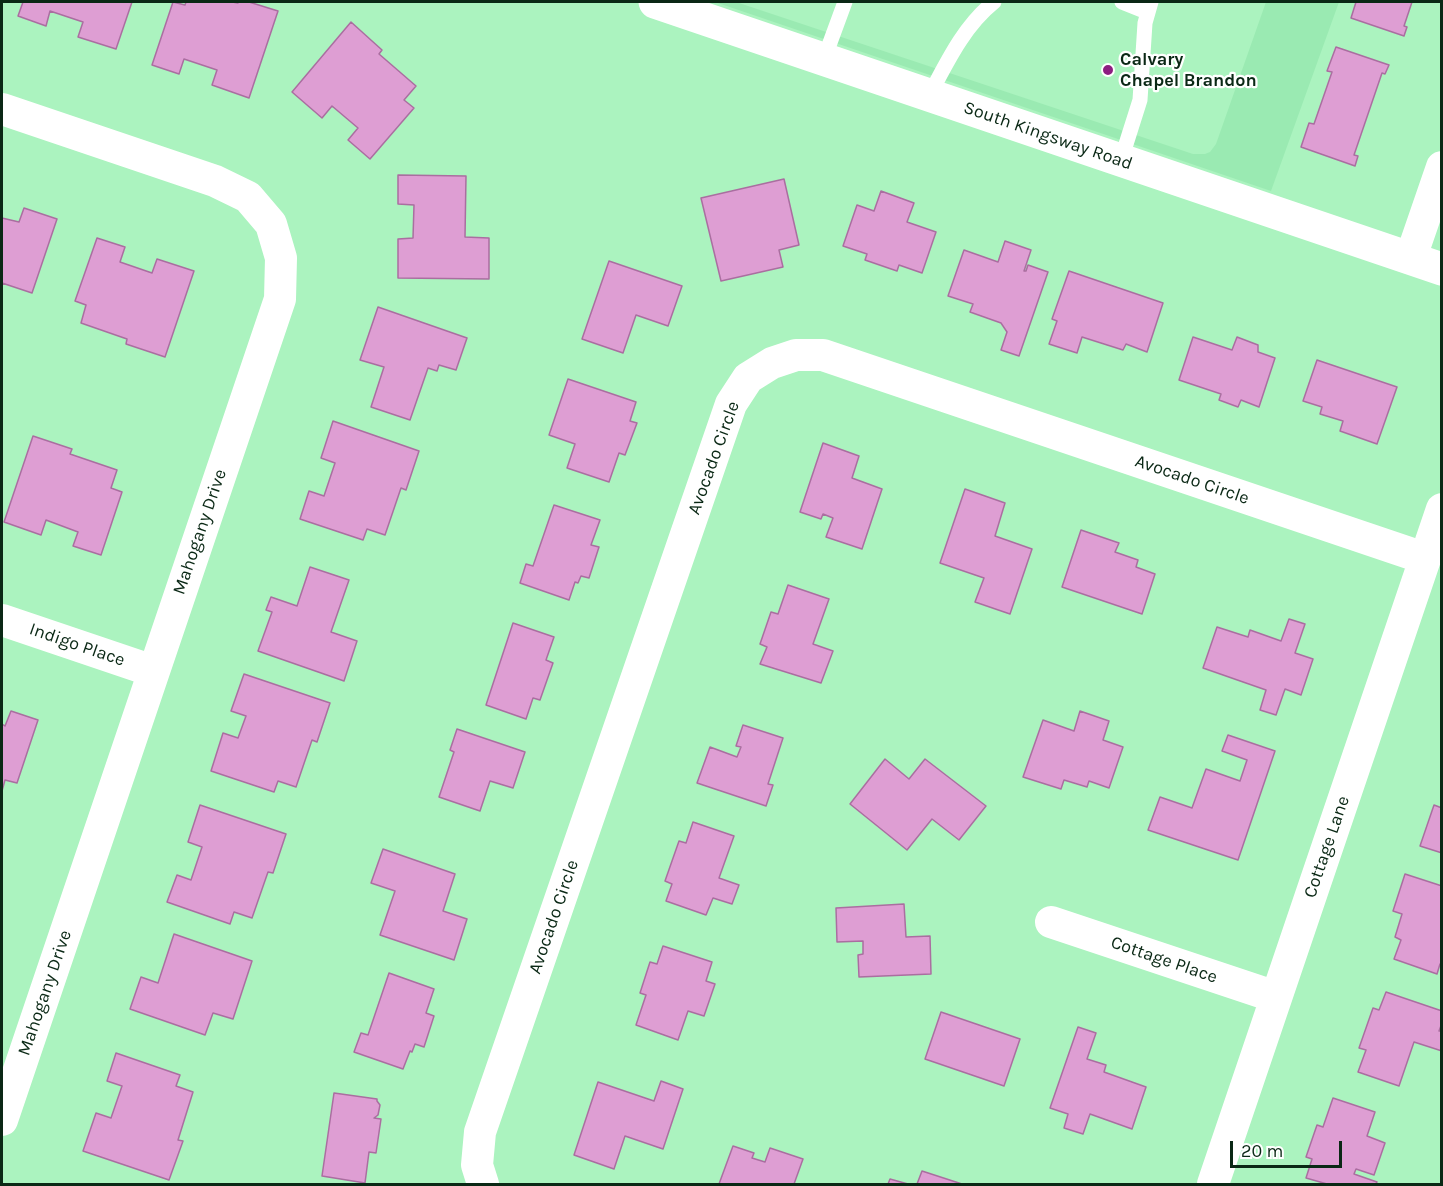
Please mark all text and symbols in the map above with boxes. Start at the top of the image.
place label: Calvary Chapel Brandon [1120,49,1257,92]
marker: Calvary Chapel Brandon [1101,63,1115,77]
street label: South Kingsway Road [961,97,1135,175]
street label: Avocado Circle [683,398,745,518]
street label: Avocado Circle [1132,450,1252,510]
street label: Mahogany Drive [168,466,232,598]
street label: Indigo Place [26,619,128,671]
street label: Cottage Lane [1299,793,1355,901]
street label: Avocado Circle [524,857,584,977]
street label: Mahogany Drive [13,927,77,1059]
street label: Cottage Place [1108,932,1220,988]
scale bar [1233,1129,1346,1167]
text: 20 m [1241,1140,1283,1162]

